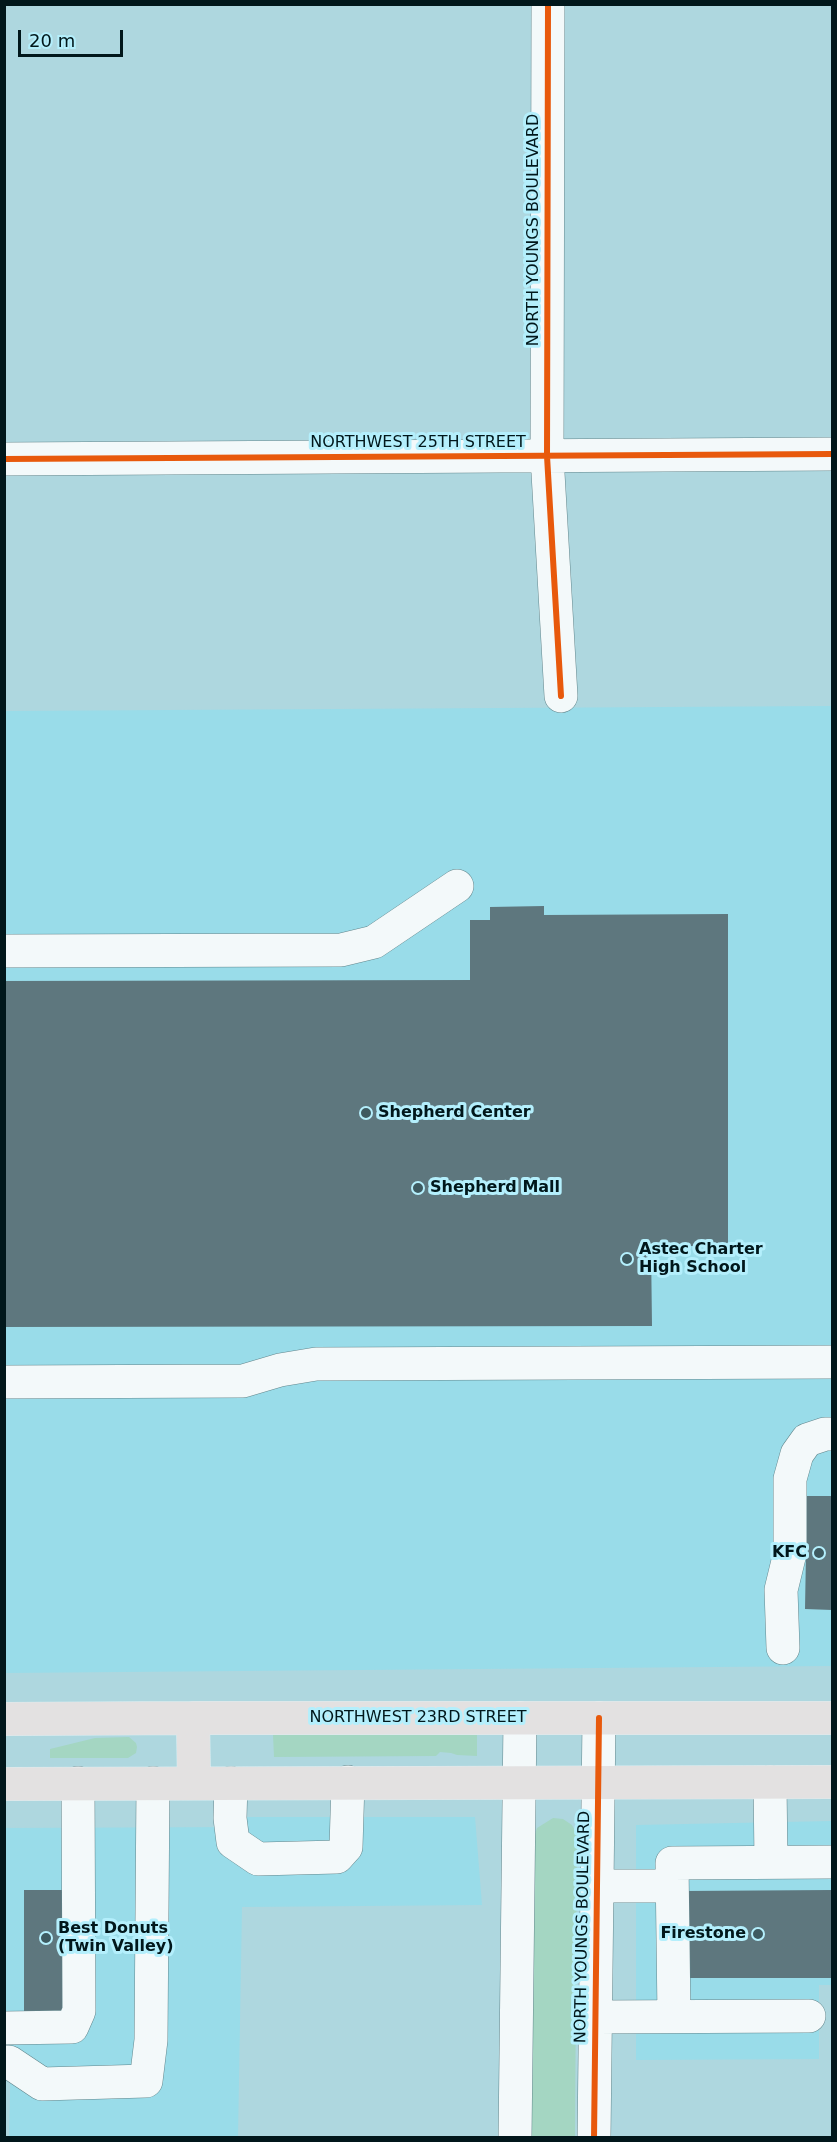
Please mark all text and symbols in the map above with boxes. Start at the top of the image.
scale bar [21,18,126,56]
text: 20 m [29,30,75,51]
street label: NORTH YOUNGS BOULEVARD [524,114,544,346]
street label: NORTHWEST 25TH STREET [310,433,526,453]
place label: Shepherd Center [378,1103,531,1123]
marker: Shepherd Center [359,1106,373,1120]
place label: Shepherd Mall [430,1178,560,1198]
marker: Shepherd Mall [411,1181,425,1195]
place label: Astec Charter High School [639,1240,763,1278]
marker: Astec Charter High School [620,1252,634,1266]
place label: KFC [772,1543,807,1563]
marker: KFC [812,1546,826,1560]
street label: NORTHWEST 23RD STREET [309,1708,527,1728]
street label: NORTH YOUNGS BOULEVARD [571,1811,595,2043]
place label: Best Donuts (Twin Valley) [58,1919,174,1957]
place label: Firestone [660,1924,746,1944]
marker: Firestone [751,1927,765,1941]
marker: Best Donuts (Twin Valley) [39,1931,53,1945]

